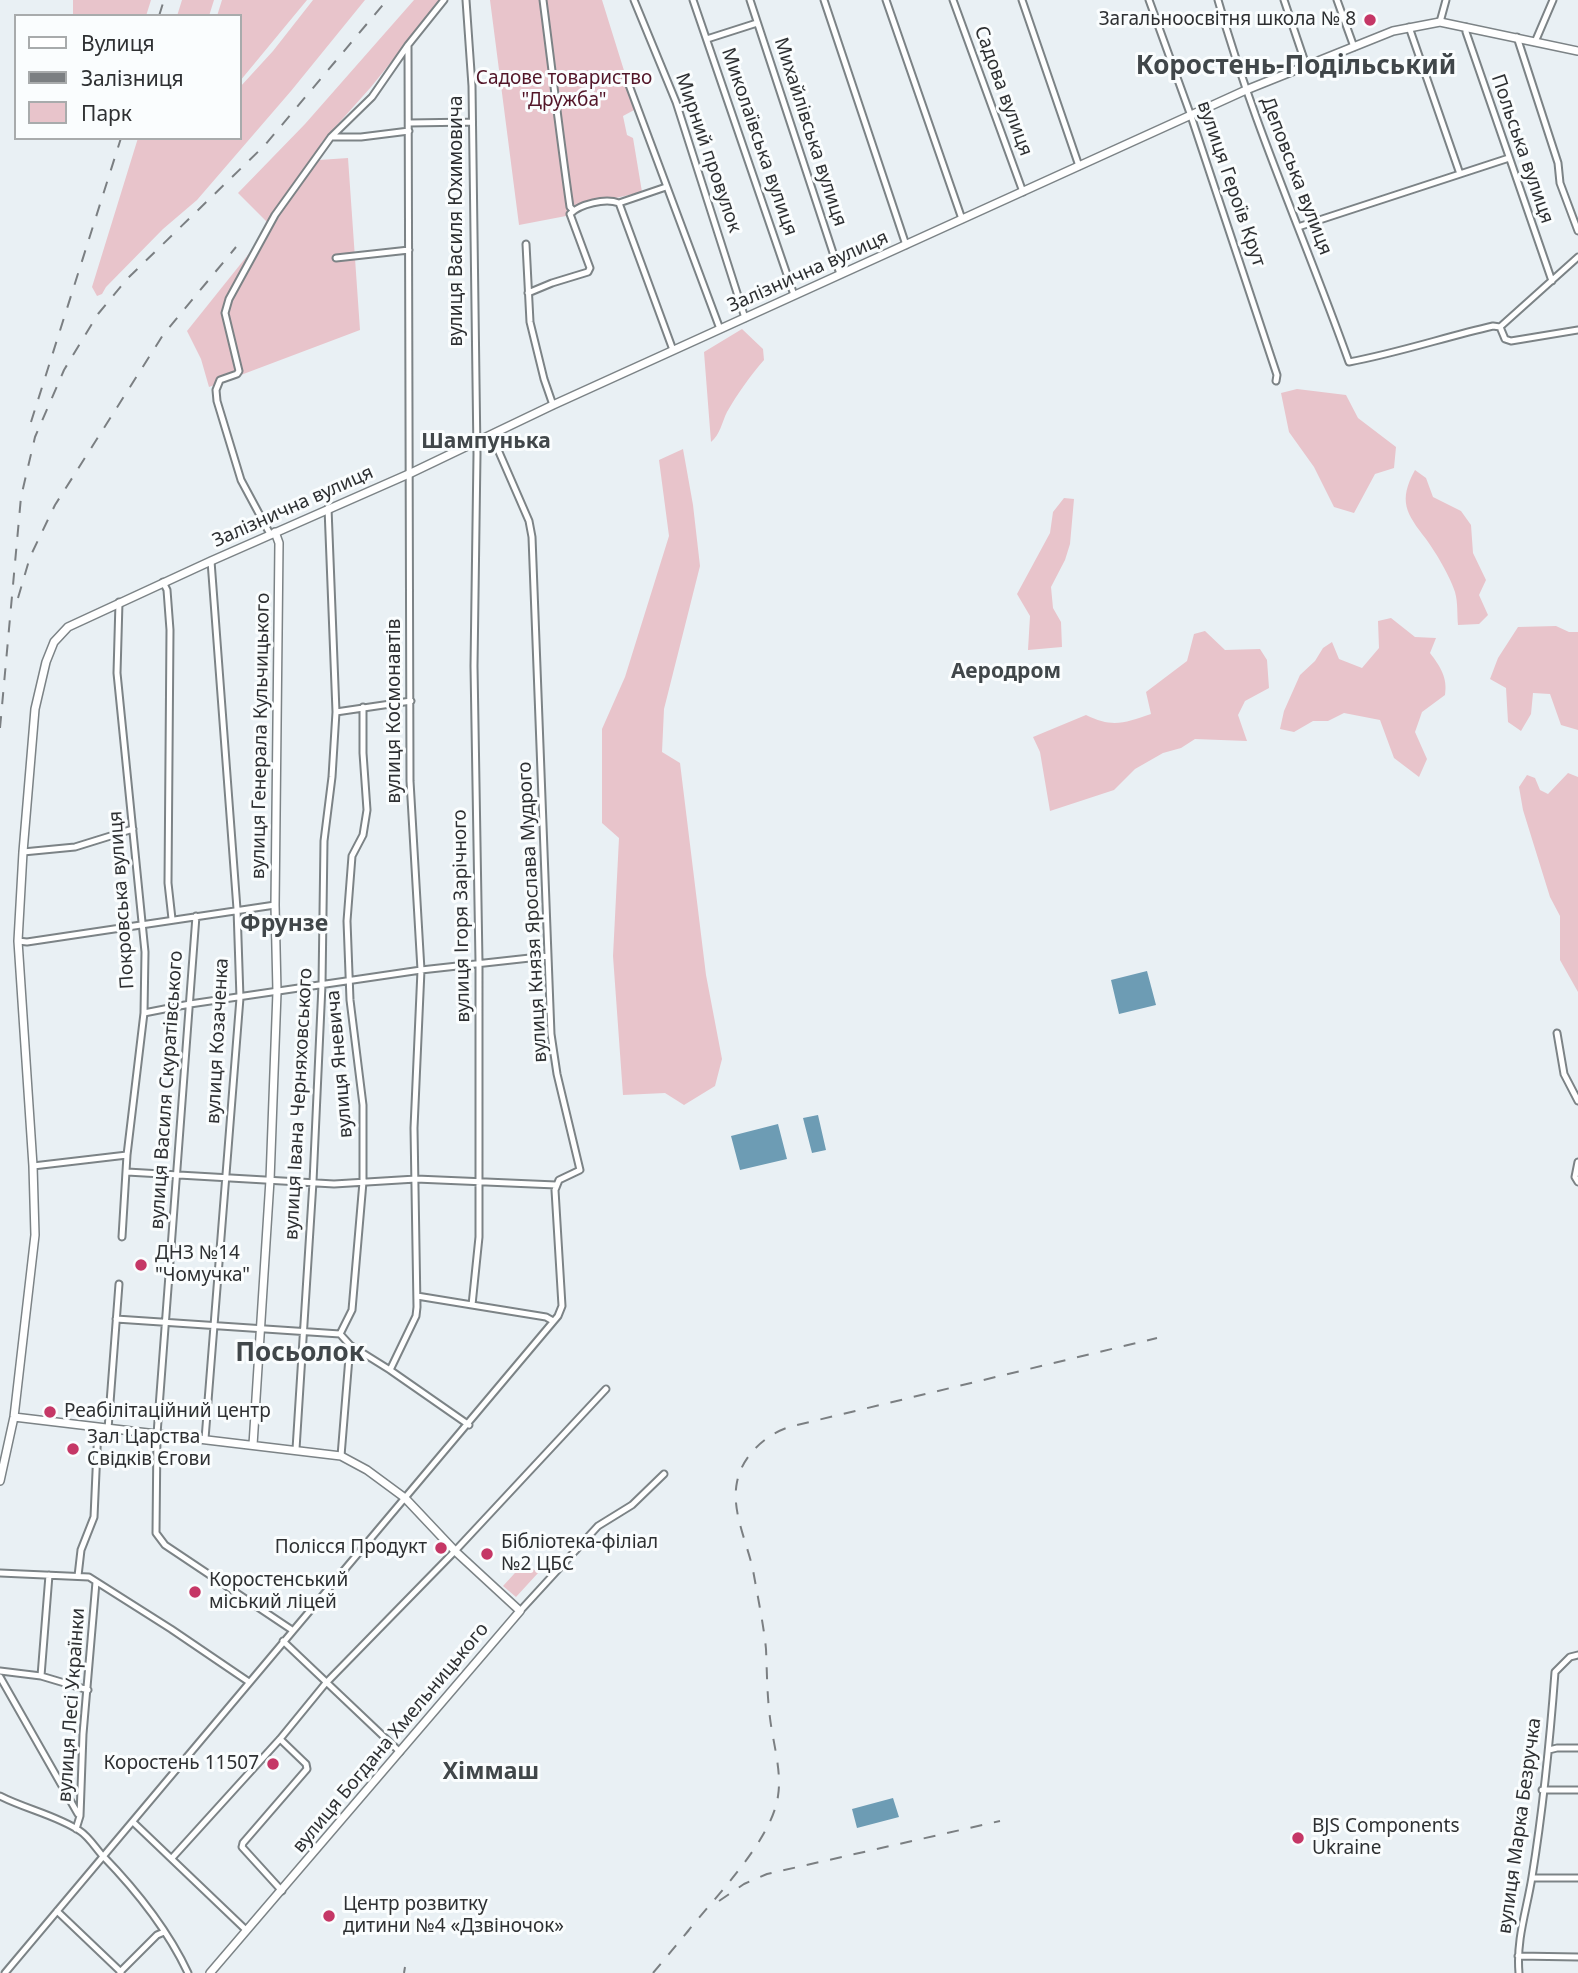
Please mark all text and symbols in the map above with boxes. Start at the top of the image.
place label: Загальноосвітня школа № 8 [1099,9,1356,31]
marker: Загальноосвітня школа № 8 [1362,12,1378,28]
legend [14,14,242,140]
street label: Садова вулиця [969,23,1037,159]
text: Вулиця [81,29,155,57]
street label: Михайлівська вулиця [769,35,851,229]
street label: Миколаївська вулиця [716,45,802,239]
district label: Коростень-Подільський [1136,51,1456,83]
text: Залізниця [81,64,184,92]
park label: Садове товариство "Дружба" [476,68,652,112]
street label: Мирний провулок [670,70,746,236]
street label: Польська вулиця [1486,71,1558,227]
street label: Деповська вулиця [1255,94,1337,258]
street label: вулиця Василя Юхимовича [446,95,468,347]
street label: вулиця Героїв Крут [1192,98,1270,270]
text: Парк [81,99,132,127]
street label: Залізнична вулиця [724,226,892,318]
district label: Шампунька [421,429,551,455]
street label: Залізнична вулиця [209,461,377,553]
street label: вулиця Генерала Кульчицького [247,593,275,879]
street label: вулиця Космонавтів [384,619,406,803]
district label: Аеродром [951,659,1061,685]
street label: вулиця Князя Ярослава Мудрого [514,761,552,1063]
street label: вулиця Ігоря Зарічного [449,809,475,1023]
street label: Покровська вулиця [104,810,140,990]
district label: Фрунзе [240,910,328,938]
street label: вулиця Василя Скуратівського [146,950,188,1230]
street label: вулиця Козаченка [202,958,234,1124]
street label: вулиця Івана Черняховського [280,967,318,1241]
street label: вулиця Яневича [322,989,358,1139]
place label: ДНЗ №14 "Чомучка" [155,1243,250,1287]
marker: ДНЗ №14 "Чомучка" [133,1257,149,1273]
district label: Посьолок [235,1338,365,1370]
place label: Реабілітаційний центр [64,1401,271,1423]
marker: Реабілітаційний центр [42,1404,58,1420]
place label: Зал Царства Свідків Єгови [87,1427,211,1471]
marker: Зал Царства Свідків Єгови [65,1441,81,1457]
place label: Бібліотека-філіал №2 ЦБС [501,1532,658,1576]
place label: Полісся Продукт [275,1537,427,1559]
marker: Полісся Продукт [433,1540,449,1556]
marker: Бібліотека-філіал №2 ЦБС [479,1546,495,1562]
place label: Коростенський міський ліцей [209,1570,348,1614]
marker: Коростенський міський ліцей [187,1584,203,1600]
street label: вулиця Лесі Українки [54,1607,90,1803]
street label: вулиця Богдана Хмельницького [288,1618,494,1858]
street label: вулиця Марка Безручка [1494,1717,1546,1935]
place label: Коростень 11507 [104,1753,259,1775]
marker: Коростень 11507 [265,1756,281,1772]
district label: Хіммаш [443,1758,539,1786]
place label: BJS Components Ukraine [1312,1816,1460,1860]
marker: BJS Components Ukraine [1290,1830,1306,1846]
place label: Центр розвитку дитини №4 «Дзвіночок» [343,1894,564,1938]
marker: Центр розвитку дитини №4 «Дзвіночок» [321,1908,337,1924]

